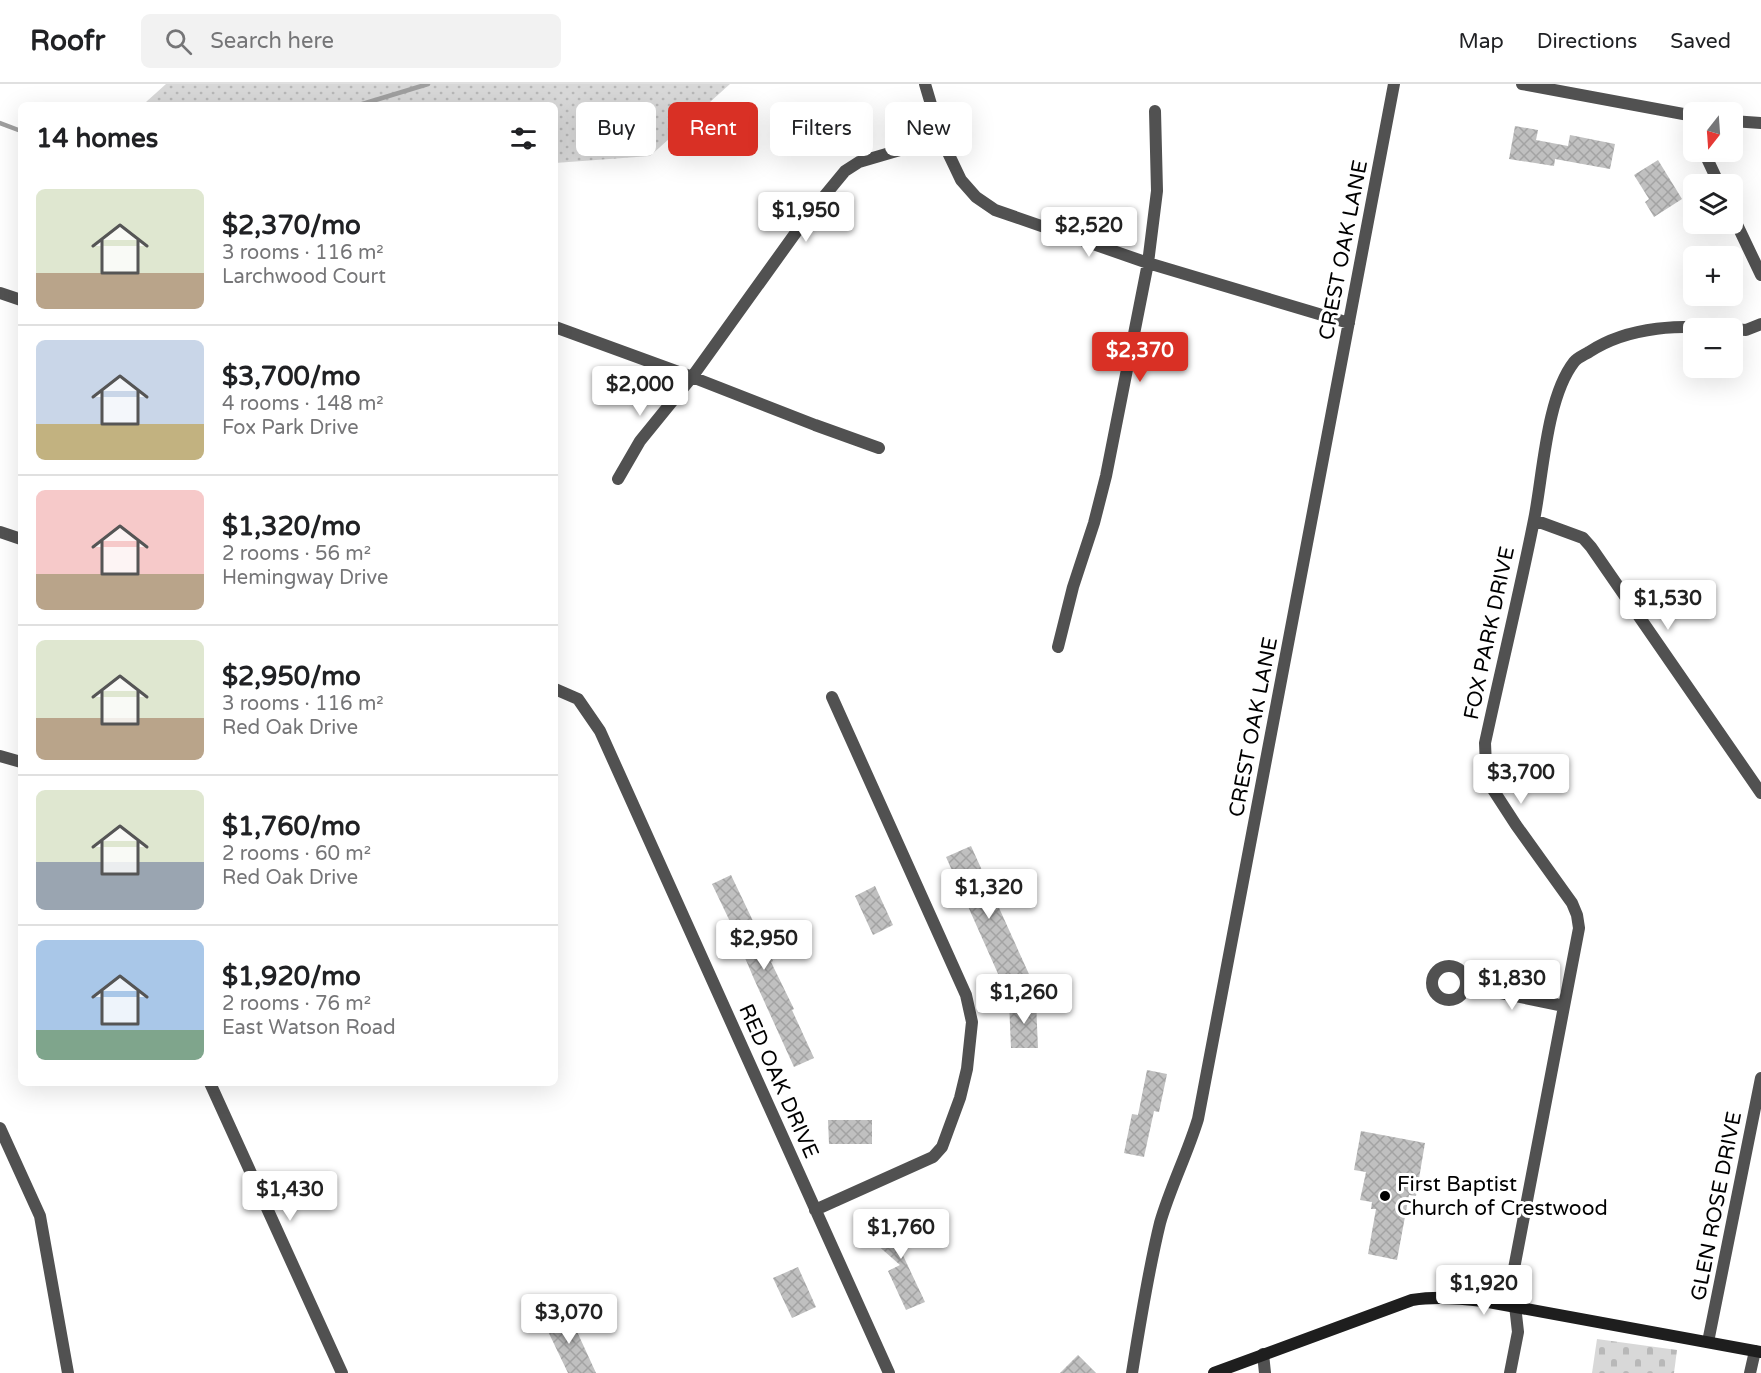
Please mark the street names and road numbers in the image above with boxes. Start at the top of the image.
street label: CREST OAK LANE [1314,158,1373,342]
street label: FOX PARK DRIVE [1459,544,1520,722]
street label: CREST OAK LANE [1224,635,1283,819]
street label: RED OAK DRIVE [733,1000,824,1162]
street label: GLEN ROSE DRIVE [1686,1109,1747,1303]

